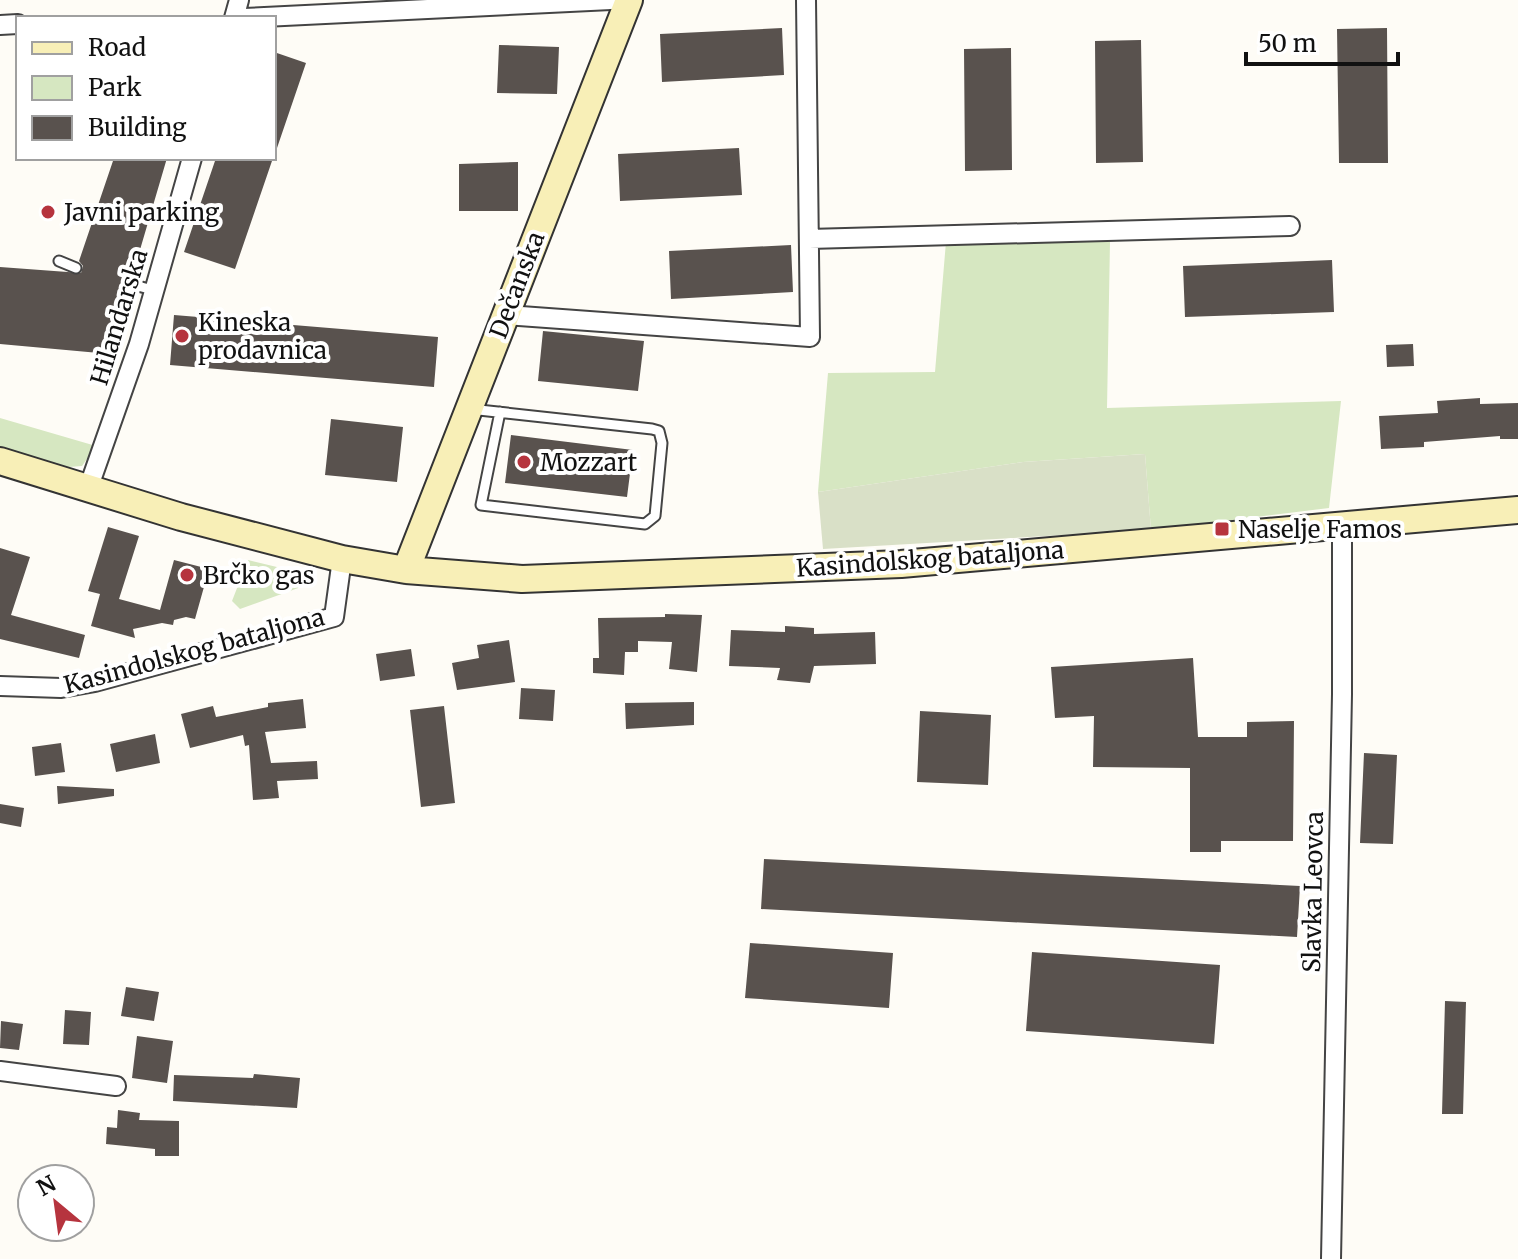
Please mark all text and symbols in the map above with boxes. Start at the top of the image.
legend [16,16,276,160]
scale bar [1246,16,1398,66]
text: 50 m [1258,28,1317,59]
text: Road [88,32,146,63]
text: Park [88,72,142,103]
text: Building [88,112,187,143]
place label: Javni parking [63,197,220,228]
marker: Javni parking [39,203,57,221]
street label: Dečanska [482,227,552,343]
street label: Hilandarska [84,245,154,389]
place label: Kineska prodavnica [198,307,327,366]
marker: Kineska prodavnica [173,327,191,345]
place label: Mozzart [540,447,638,478]
marker: Mozzart [515,453,533,471]
place label: Naselje Famos [1238,514,1402,545]
marker: Naselje Famos [1213,520,1231,538]
street label: Kasindolskog bataljona [795,534,1065,584]
place label: Brčko gas [203,560,315,591]
marker: Brčko gas [178,566,196,584]
street label: Kasindolskog bataljona [60,601,328,701]
street label: Slavka Leovca [1296,811,1330,973]
north arrow [16,1163,96,1243]
text: N [32,1169,61,1202]

